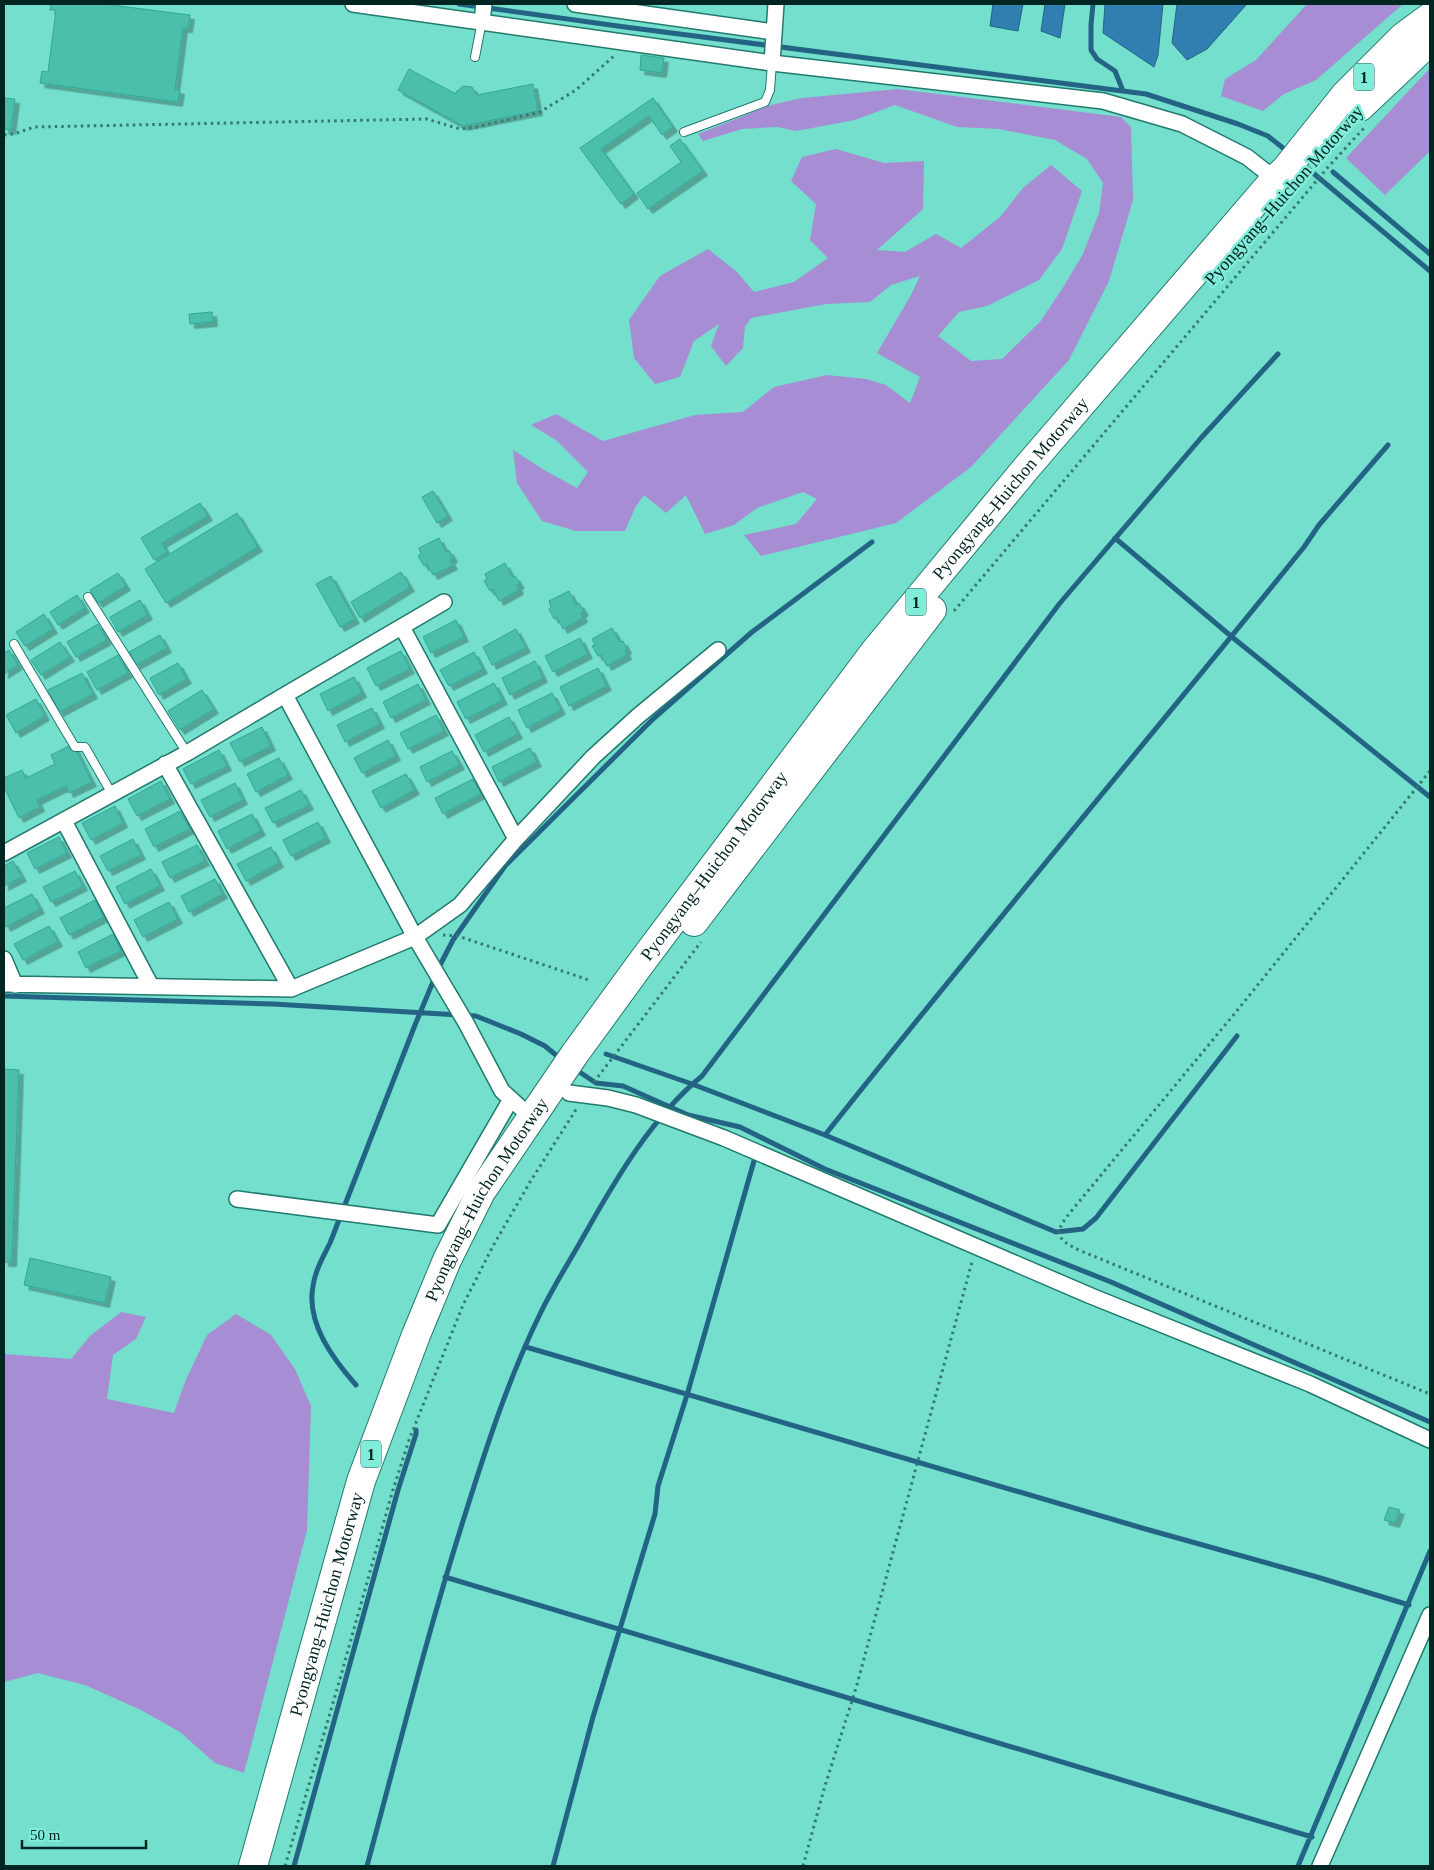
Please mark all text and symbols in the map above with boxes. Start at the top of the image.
road number: 1 [1354,64,1374,90]
street label: Pyongyang–Huichon Motorway [1201,101,1367,289]
street label: Pyongyang–Huichon Motorway [928,393,1092,584]
road number: 1 [906,588,926,616]
street label: Pyongyang–Huichon Motorway [636,767,791,964]
street label: Pyongyang–Huichon Motorway [421,1094,552,1304]
road number: 1 [361,1440,381,1468]
street label: Pyongyang–Huichon Motorway [286,1490,367,1718]
scale bar [22,1818,146,1850]
text: 50 m [30,1827,61,1843]

